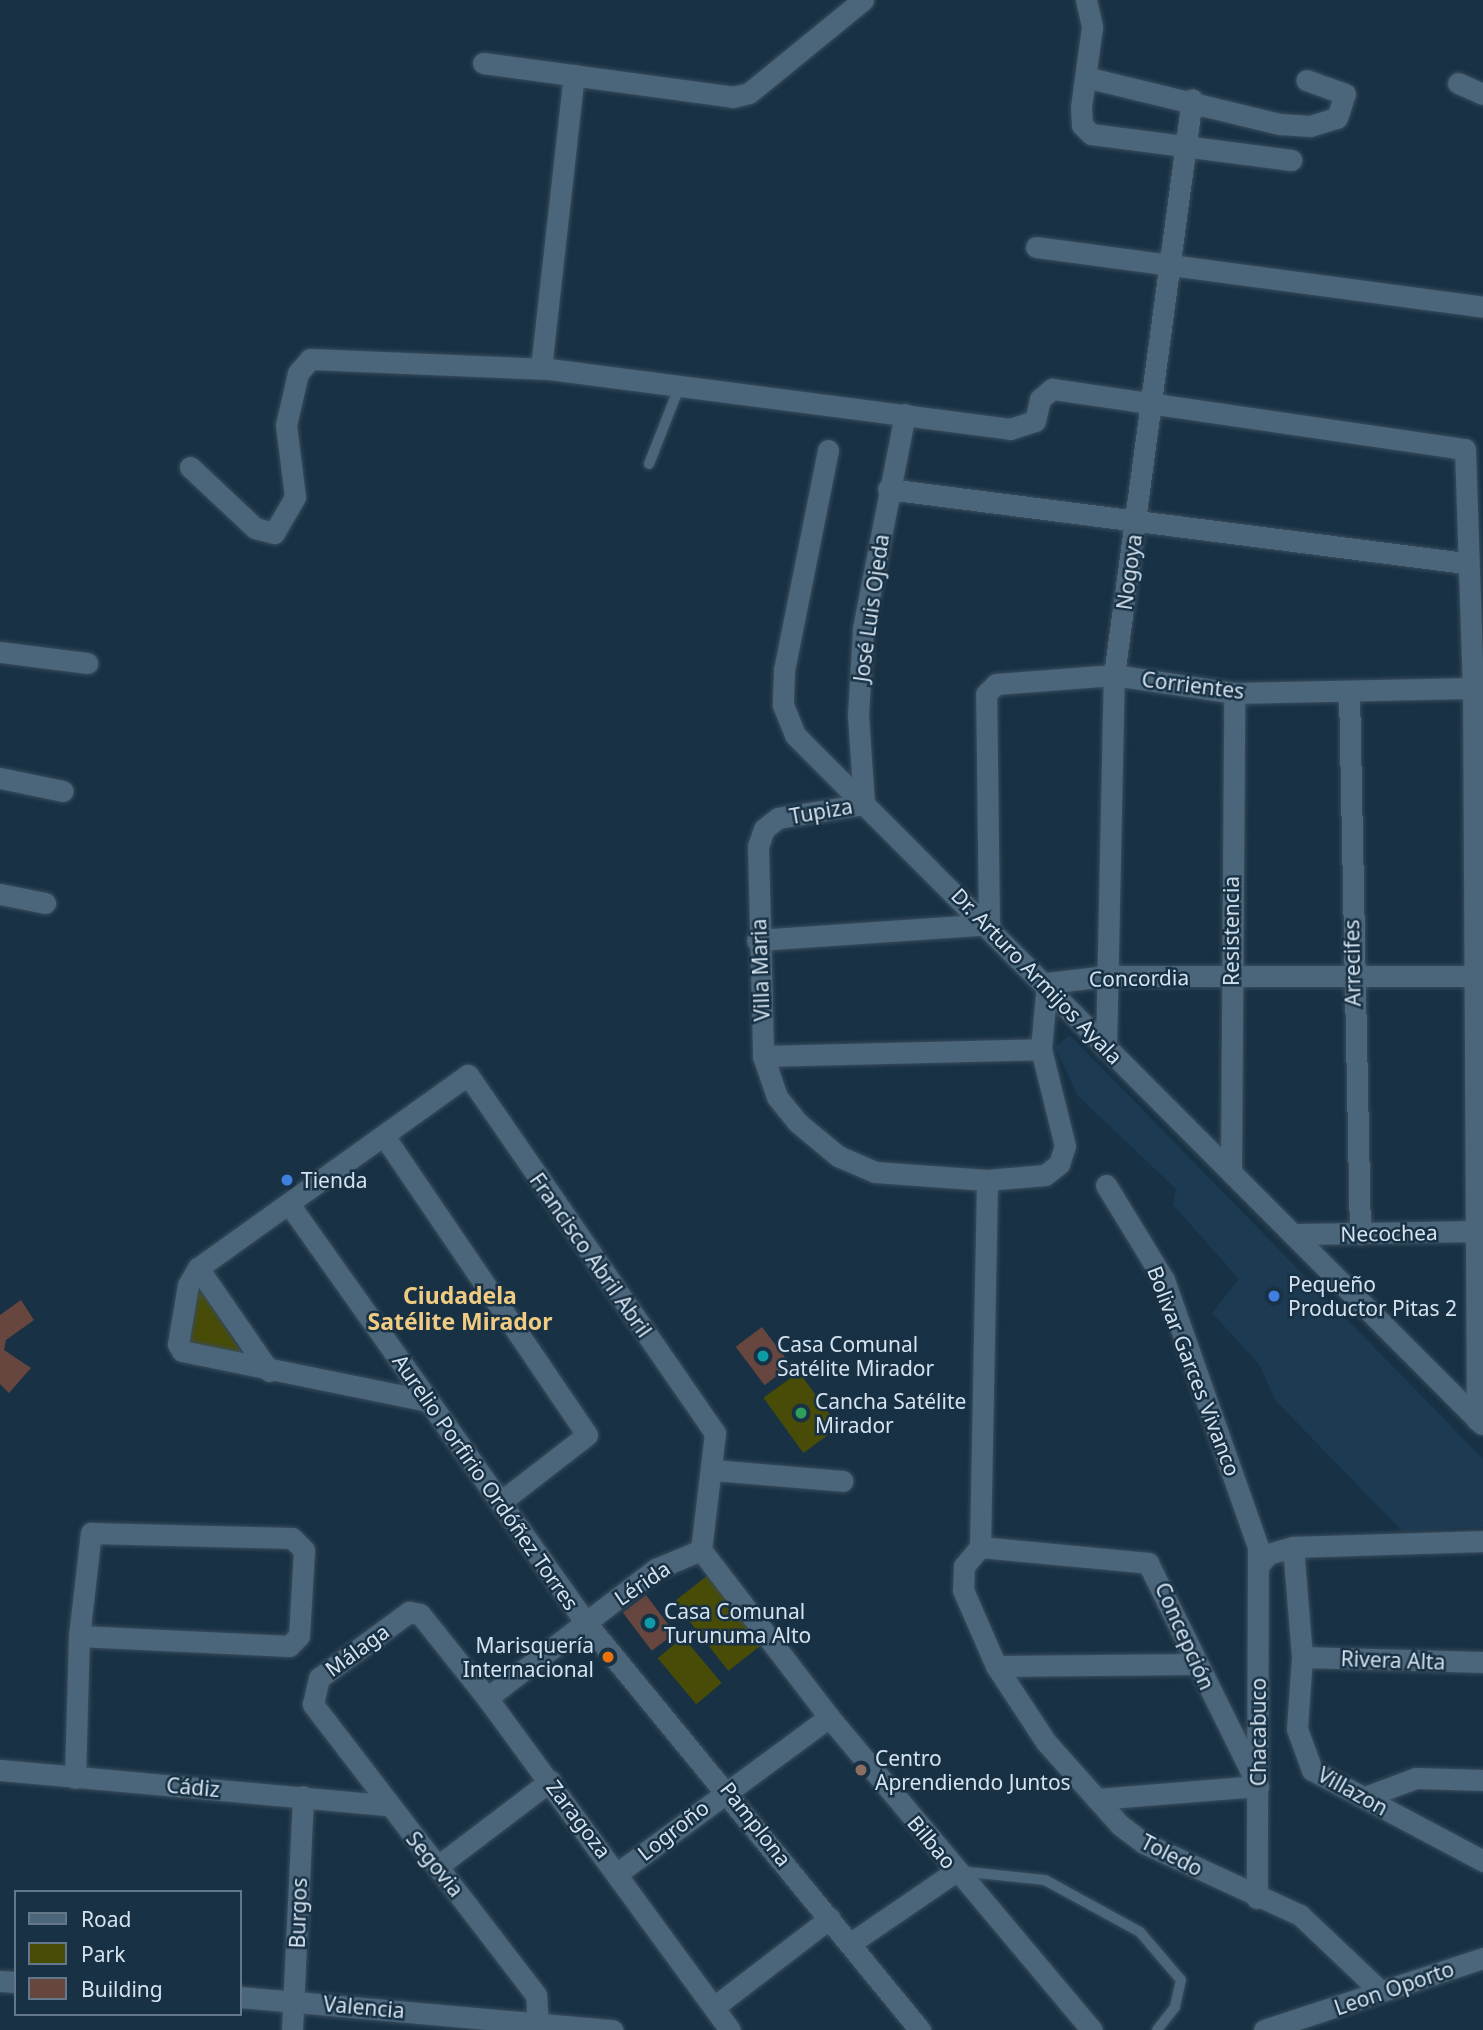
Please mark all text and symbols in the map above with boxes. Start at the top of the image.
street label: José Luis Ojeda [848,532,894,684]
street label: Nogoya [1111,532,1147,612]
street label: Corrientes [1140,666,1246,704]
street label: Tupiza [788,793,854,829]
street label: Resistencia [1218,876,1244,986]
street label: Dr. Arturo Armijos Ayala [946,883,1128,1069]
street label: Villa Maria [746,918,774,1022]
street label: Arrecifes [1339,919,1365,1007]
street label: Concordia [1089,965,1189,991]
place label: Tienda [301,1167,368,1193]
street label: Francisco Abril Abril [525,1168,657,1342]
marker: Tienda [279,1172,295,1188]
street label: Necochea [1340,1220,1438,1246]
street label: Bolivar Garces Vivanco [1142,1262,1246,1480]
place label: Pequeño Productor Pitas 2 [1288,1271,1457,1321]
district label: Ciudadela Satélite Mirador [368,1281,552,1335]
marker: Pequeño Productor Pitas 2 [1266,1288,1282,1304]
place label: Casa Comunal Satélite Mirador [777,1331,934,1381]
marker: Casa Comunal Satélite Mirador [755,1348,771,1364]
street label: Aurelio Porfirio Ordóñez Torres [388,1349,584,1615]
place label: Cancha Satélite Mirador [815,1388,966,1438]
marker: Cancha Satélite Mirador [793,1405,809,1421]
street label: Lérida [609,1555,675,1611]
street label: Concepción [1150,1578,1220,1694]
place label: Casa Comunal Turunuma Alto [664,1598,811,1648]
marker: Casa Comunal Turunuma Alto [642,1615,658,1631]
street label: Málaga [320,1618,394,1682]
place label: Marisquería Internacional [463,1632,594,1682]
street label: Rivera Alta [1340,1646,1446,1674]
marker: Marisquería Internacional [600,1649,616,1665]
street label: Chacabuco [1245,1678,1271,1786]
place label: Centro Aprendiendo Juntos [875,1745,1071,1795]
marker: Centro Aprendiendo Juntos [853,1762,869,1778]
street label: Villazon [1314,1762,1392,1820]
street label: Cádiz [165,1772,221,1802]
street label: Zaragoza [542,1775,616,1863]
street label: Pamplona [715,1777,797,1871]
street label: Logroño [632,1794,714,1866]
street label: Bilbao [902,1810,962,1874]
street label: Segovia [401,1826,469,1902]
street label: Toledo [1137,1829,1207,1881]
street label: Burgos [284,1877,312,1949]
legend [14,1890,242,2016]
text: Road [81,1905,131,1933]
text: Park [81,1940,125,1968]
street label: Leon Oporto [1331,1956,1457,2020]
text: Building [81,1975,163,2003]
street label: Valencia [322,1991,406,2023]

